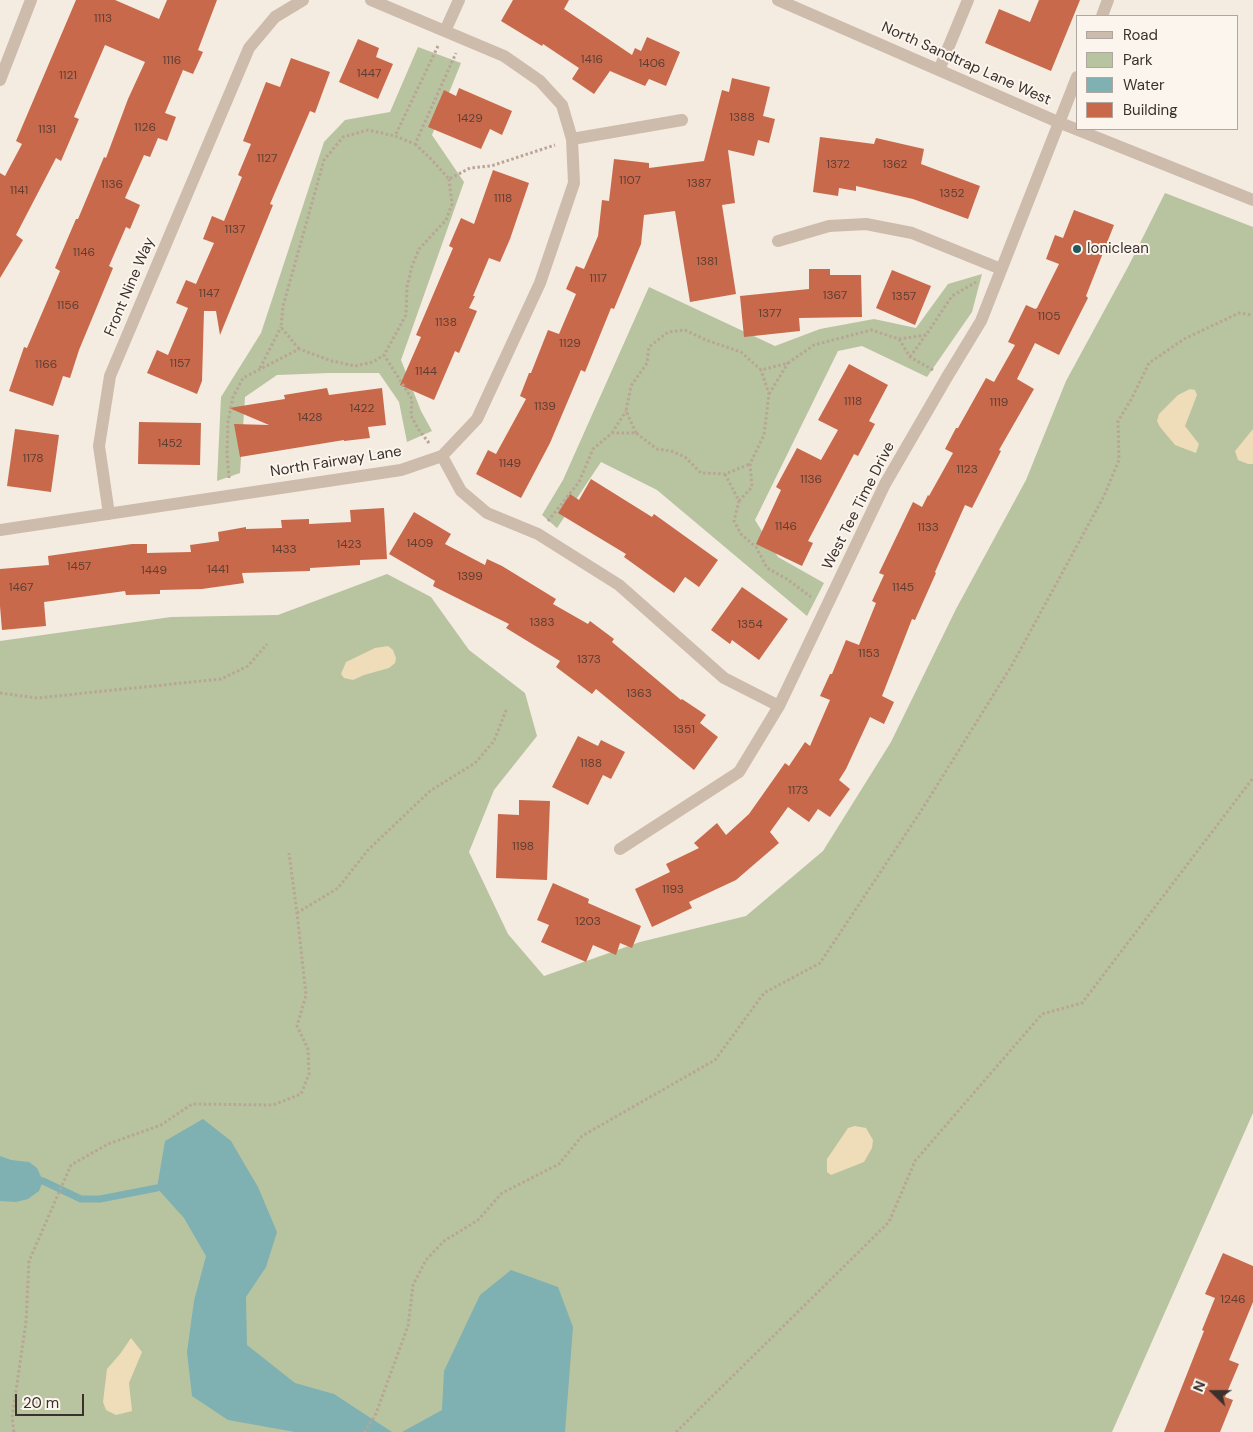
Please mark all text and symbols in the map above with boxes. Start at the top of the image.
house number: 1113 [94,12,112,26]
legend [1076,15,1238,130]
street label: North Sandtrap Lane West [878,18,1054,110]
text: Road [1123,25,1158,45]
text: Park [1123,50,1153,70]
house number: 1416 [581,53,603,67]
house number: 1116 [163,54,181,68]
house number: 1406 [639,57,665,71]
house number: 1447 [357,67,381,81]
house number: 1121 [59,69,77,83]
text: Water [1123,75,1164,95]
text: Building [1123,100,1178,120]
house number: 1388 [729,111,755,125]
house number: 1429 [457,112,483,126]
house number: 1126 [134,121,156,135]
house number: 1131 [38,123,56,137]
house number: 1127 [257,152,277,166]
house number: 1372 [826,158,850,172]
house number: 1362 [883,158,907,172]
house number: 1107 [619,174,641,188]
house number: 1387 [687,177,711,191]
house number: 1136 [101,178,123,192]
house number: 1141 [10,184,28,198]
house number: 1352 [940,187,964,201]
house number: 1118 [494,192,512,206]
house number: 1137 [225,223,245,237]
street label: Front Nine Way [101,235,159,339]
place label: Ioniclean [1087,240,1149,258]
marker: Ioniclean [1071,243,1083,255]
house number: 1146 [73,246,95,260]
house number: 1381 [696,255,718,269]
house number: 1117 [589,272,607,286]
house number: 1147 [198,287,220,301]
house number: 1367 [823,289,847,303]
house number: 1357 [892,290,916,304]
house number: 1156 [57,299,79,313]
house number: 1377 [758,307,782,321]
house number: 1105 [1037,310,1061,324]
house number: 1138 [435,316,457,330]
house number: 1129 [559,337,581,351]
house number: 1157 [169,357,191,371]
house number: 1166 [35,358,57,372]
house number: 1144 [415,365,437,379]
house number: 1118 [844,395,862,409]
house number: 1119 [990,396,1008,410]
house number: 1139 [534,400,556,414]
house number: 1422 [350,402,374,416]
house number: 1428 [297,411,323,425]
house number: 1452 [157,437,183,451]
street label: West Tee Time Drive [819,439,899,573]
street label: North Fairway Lane [269,443,403,481]
house number: 1178 [23,452,43,466]
house number: 1149 [499,457,521,471]
house number: 1123 [956,463,978,477]
house number: 1136 [800,473,822,487]
house number: 1146 [775,520,797,534]
house number: 1133 [917,521,939,535]
house number: 1409 [407,537,433,551]
house number: 1423 [336,538,362,552]
house number: 1433 [271,543,297,557]
house number: 1457 [67,560,91,574]
house number: 1441 [207,563,229,577]
house number: 1449 [141,564,167,578]
house number: 1399 [457,570,483,584]
house number: 1467 [9,581,33,595]
house number: 1145 [892,581,914,595]
house number: 1383 [529,616,555,630]
house number: 1354 [737,618,763,632]
house number: 1153 [858,647,880,661]
house number: 1373 [577,653,601,667]
house number: 1363 [626,687,652,701]
house number: 1351 [673,723,695,737]
house number: 1188 [580,757,602,771]
house number: 1173 [788,784,808,798]
house number: 1198 [512,840,534,854]
house number: 1193 [662,883,684,897]
house number: 1203 [575,915,601,929]
house number: 1246 [1220,1293,1246,1307]
north arrow [1188,1367,1238,1417]
text: N [1189,1378,1209,1394]
scale bar [18,1384,86,1416]
text: 20 m [23,1393,59,1413]

